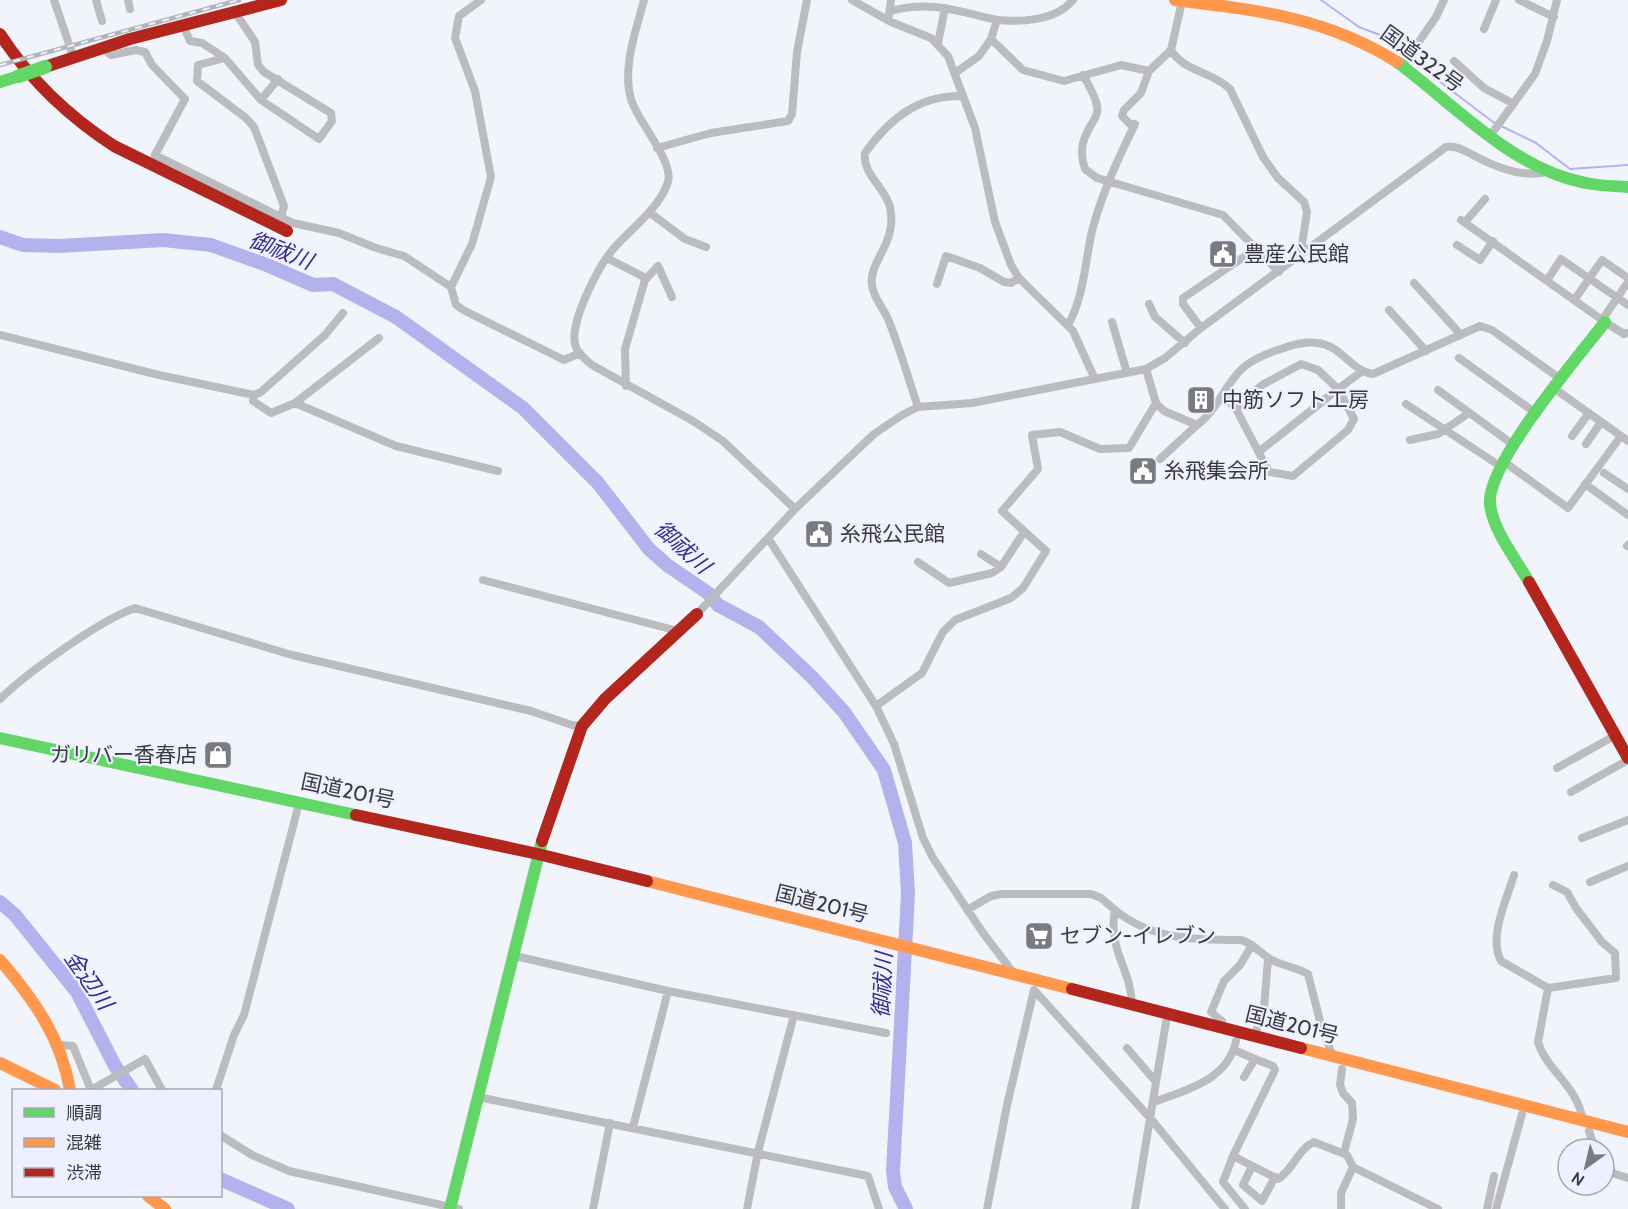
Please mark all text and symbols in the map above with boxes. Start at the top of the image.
street label: 国道322号 [1376,20,1469,97]
water label: 御祓川 [245,226,318,276]
public building icon: 豊産公民館 [1207,238,1239,270]
place label: 豊産公民館 [1244,241,1349,266]
building icon: 中筋ソフト工房 [1185,384,1217,416]
place label: 中筋ソフト工房 [1222,387,1369,412]
public building icon: 糸飛集会所 [1127,455,1159,487]
place label: 糸飛集会所 [1164,458,1269,483]
water label: 御祓川 [649,515,718,581]
public building icon: 糸飛公民館 [803,518,835,550]
place label: 糸飛公民館 [840,521,945,546]
shop icon: ガリバー香春店 [202,739,234,771]
place label: ガリバー香春店 [50,742,197,767]
street label: 国道201号 [299,768,397,813]
street label: 国道201号 [773,880,871,927]
supermarket icon: セブン-イレブン [1023,920,1055,952]
place label: セブン-イレブン [1060,923,1216,948]
water label: 金辺川 [59,946,120,1017]
water label: 御祓川 [867,949,898,1019]
street label: 国道201号 [1243,1001,1341,1048]
legend [12,1089,222,1197]
text: 順調 [66,1102,102,1124]
text: 混雑 [66,1132,102,1154]
north arrow [1556,1137,1616,1197]
text: 渋滞 [66,1162,102,1184]
text: N [1568,1168,1588,1190]

